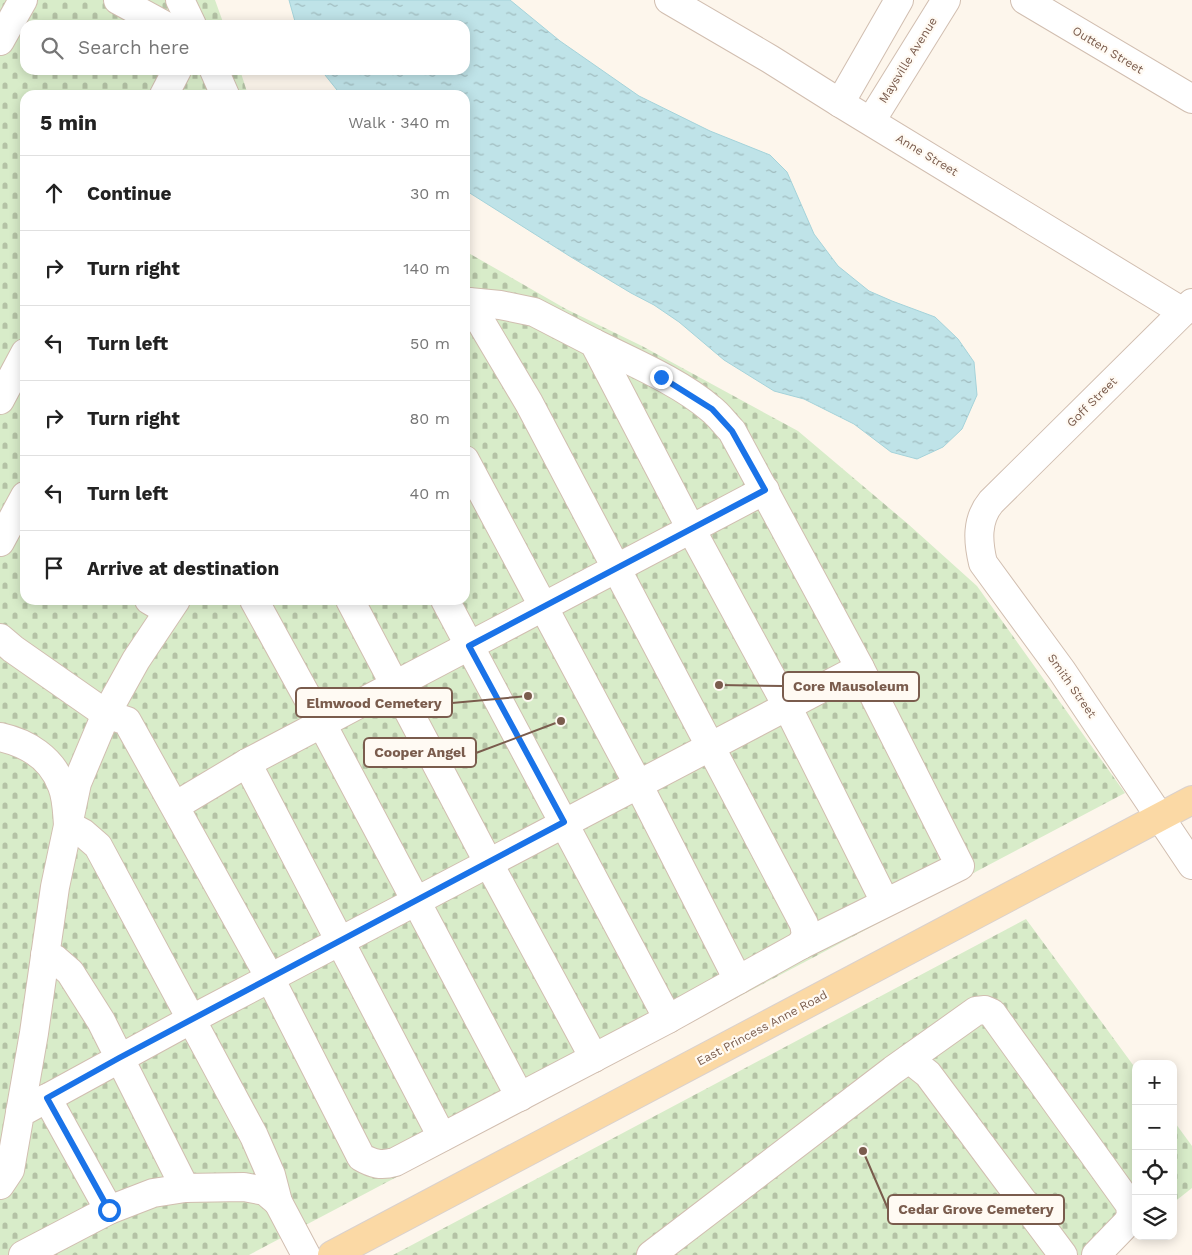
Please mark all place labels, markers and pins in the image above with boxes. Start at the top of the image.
callout: Core Mausoleum [783,672,919,701]
callout: Elmwood Cemetery [296,688,452,717]
callout: Cooper Angel [364,738,476,767]
callout: Cedar Grove Cemetery [888,1195,1064,1224]

